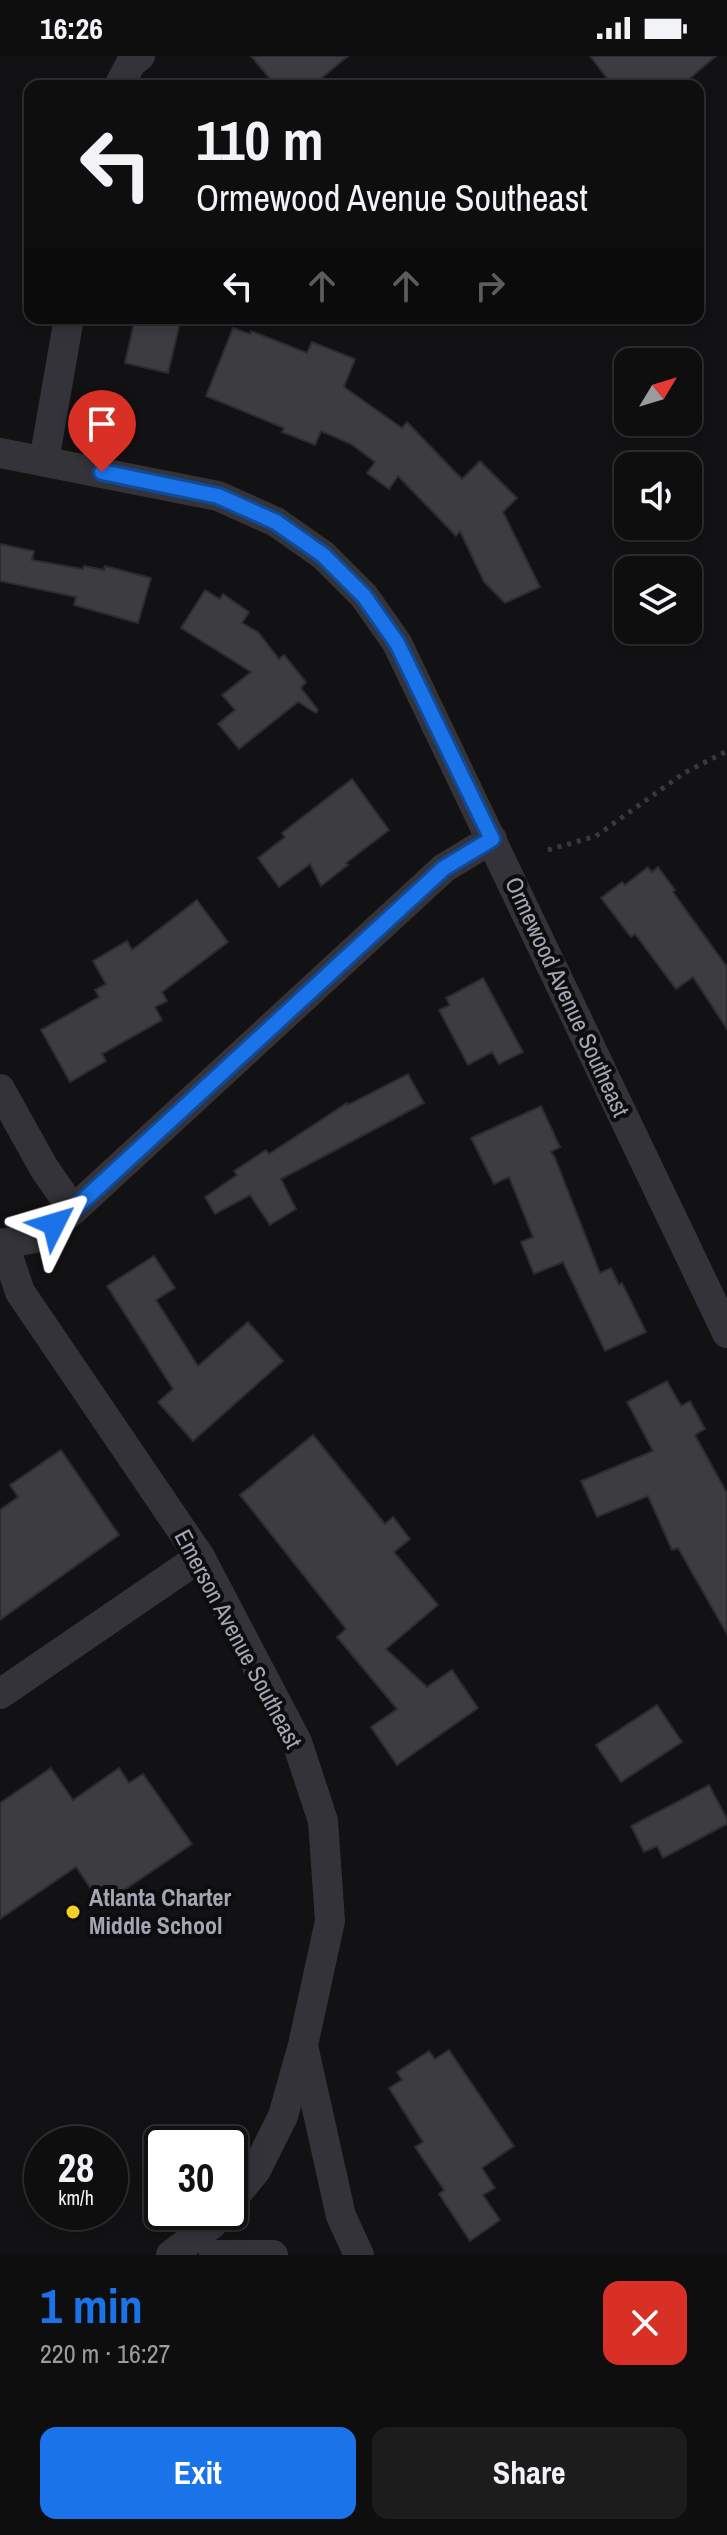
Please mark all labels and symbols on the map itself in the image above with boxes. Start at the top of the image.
north arrow [614,348,702,436]
pin [68,390,136,472]
street label: Ormewood Avenue Southeast [498,871,638,1122]
position arrow [12,1182,96,1266]
street label: Emerson Avenue Southeast [168,1523,310,1754]
place label: Atlanta Charter Middle School [89,1881,231,1941]
marker: Atlanta Charter Middle School [64,1903,82,1921]
speed limit sign: 30 [144,2126,248,2230]

